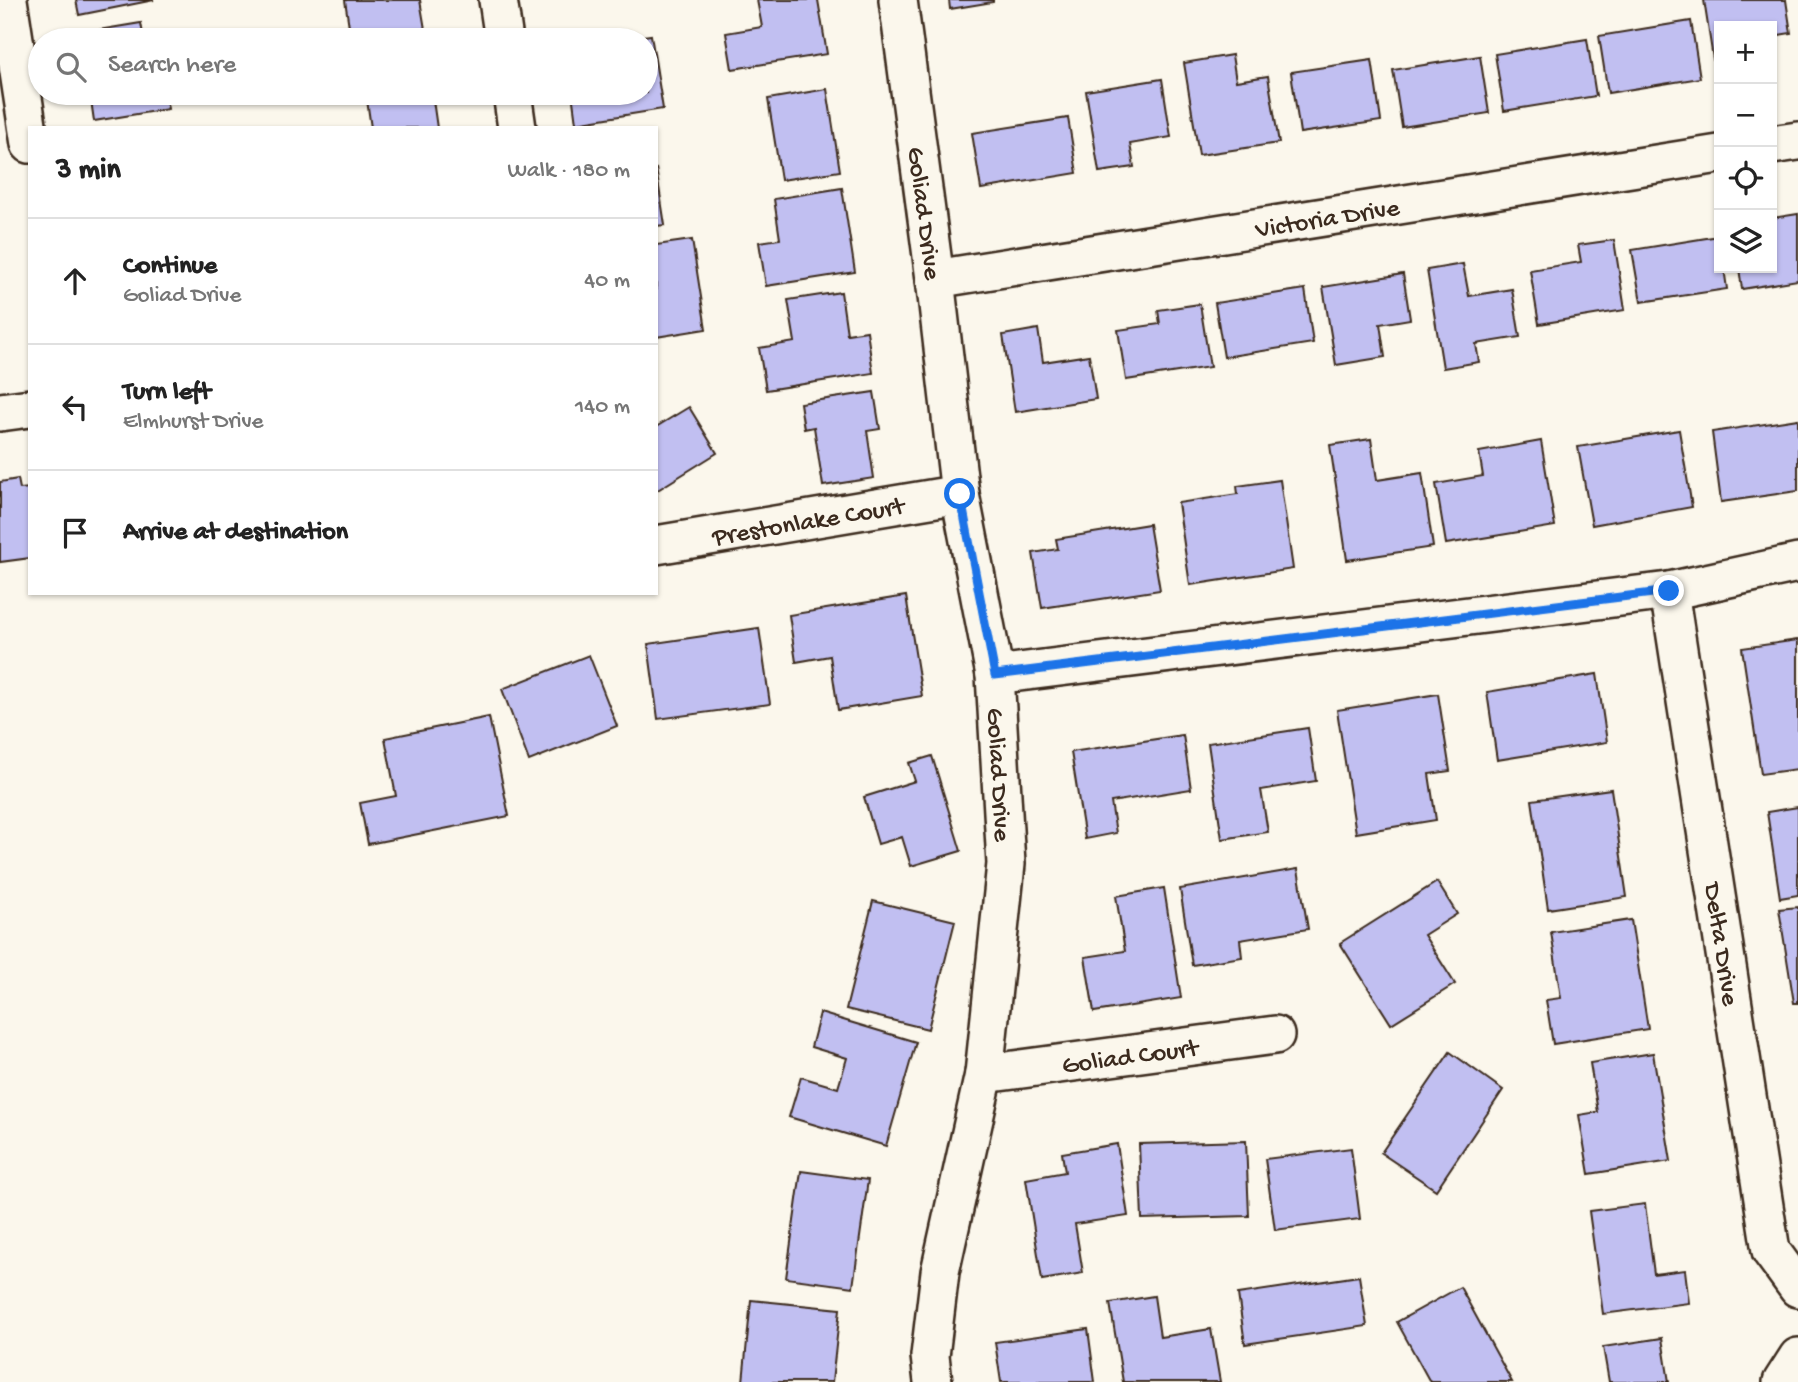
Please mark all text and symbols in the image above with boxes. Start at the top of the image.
map controls [1714,21,1777,273]
button: + [1714,21,1777,84]
search box [28,28,658,105]
icon: search [52,48,90,86]
text: Search here [108,51,236,82]
button: − [1714,84,1777,147]
street label: Goliad Drive [898,145,946,283]
button: locate [1714,147,1777,210]
text: 3 min [56,154,121,189]
text: Walk · 180 m [508,158,630,185]
street label: Victoria Drive [1253,194,1402,248]
button: layers [1714,210,1777,273]
text: Continue [123,252,217,283]
icon: ahead [56,262,94,300]
text: 40 m [584,268,630,295]
text: Goliad Drive [123,283,241,310]
text: Turn left [123,378,211,409]
icon: left [56,388,94,426]
text: 140 m [575,394,630,421]
text: Elmhurst Drive [123,409,263,436]
route start [944,478,975,509]
street label: Prestonlake Court [709,492,909,555]
icon: arrive [56,514,94,552]
text: Arrive at destination [123,518,348,549]
route end [1653,575,1684,606]
street label: Goliad Drive [977,707,1016,843]
street label: Delta Drive [1694,879,1744,1009]
street label: Goliad Court [1060,1034,1202,1083]

